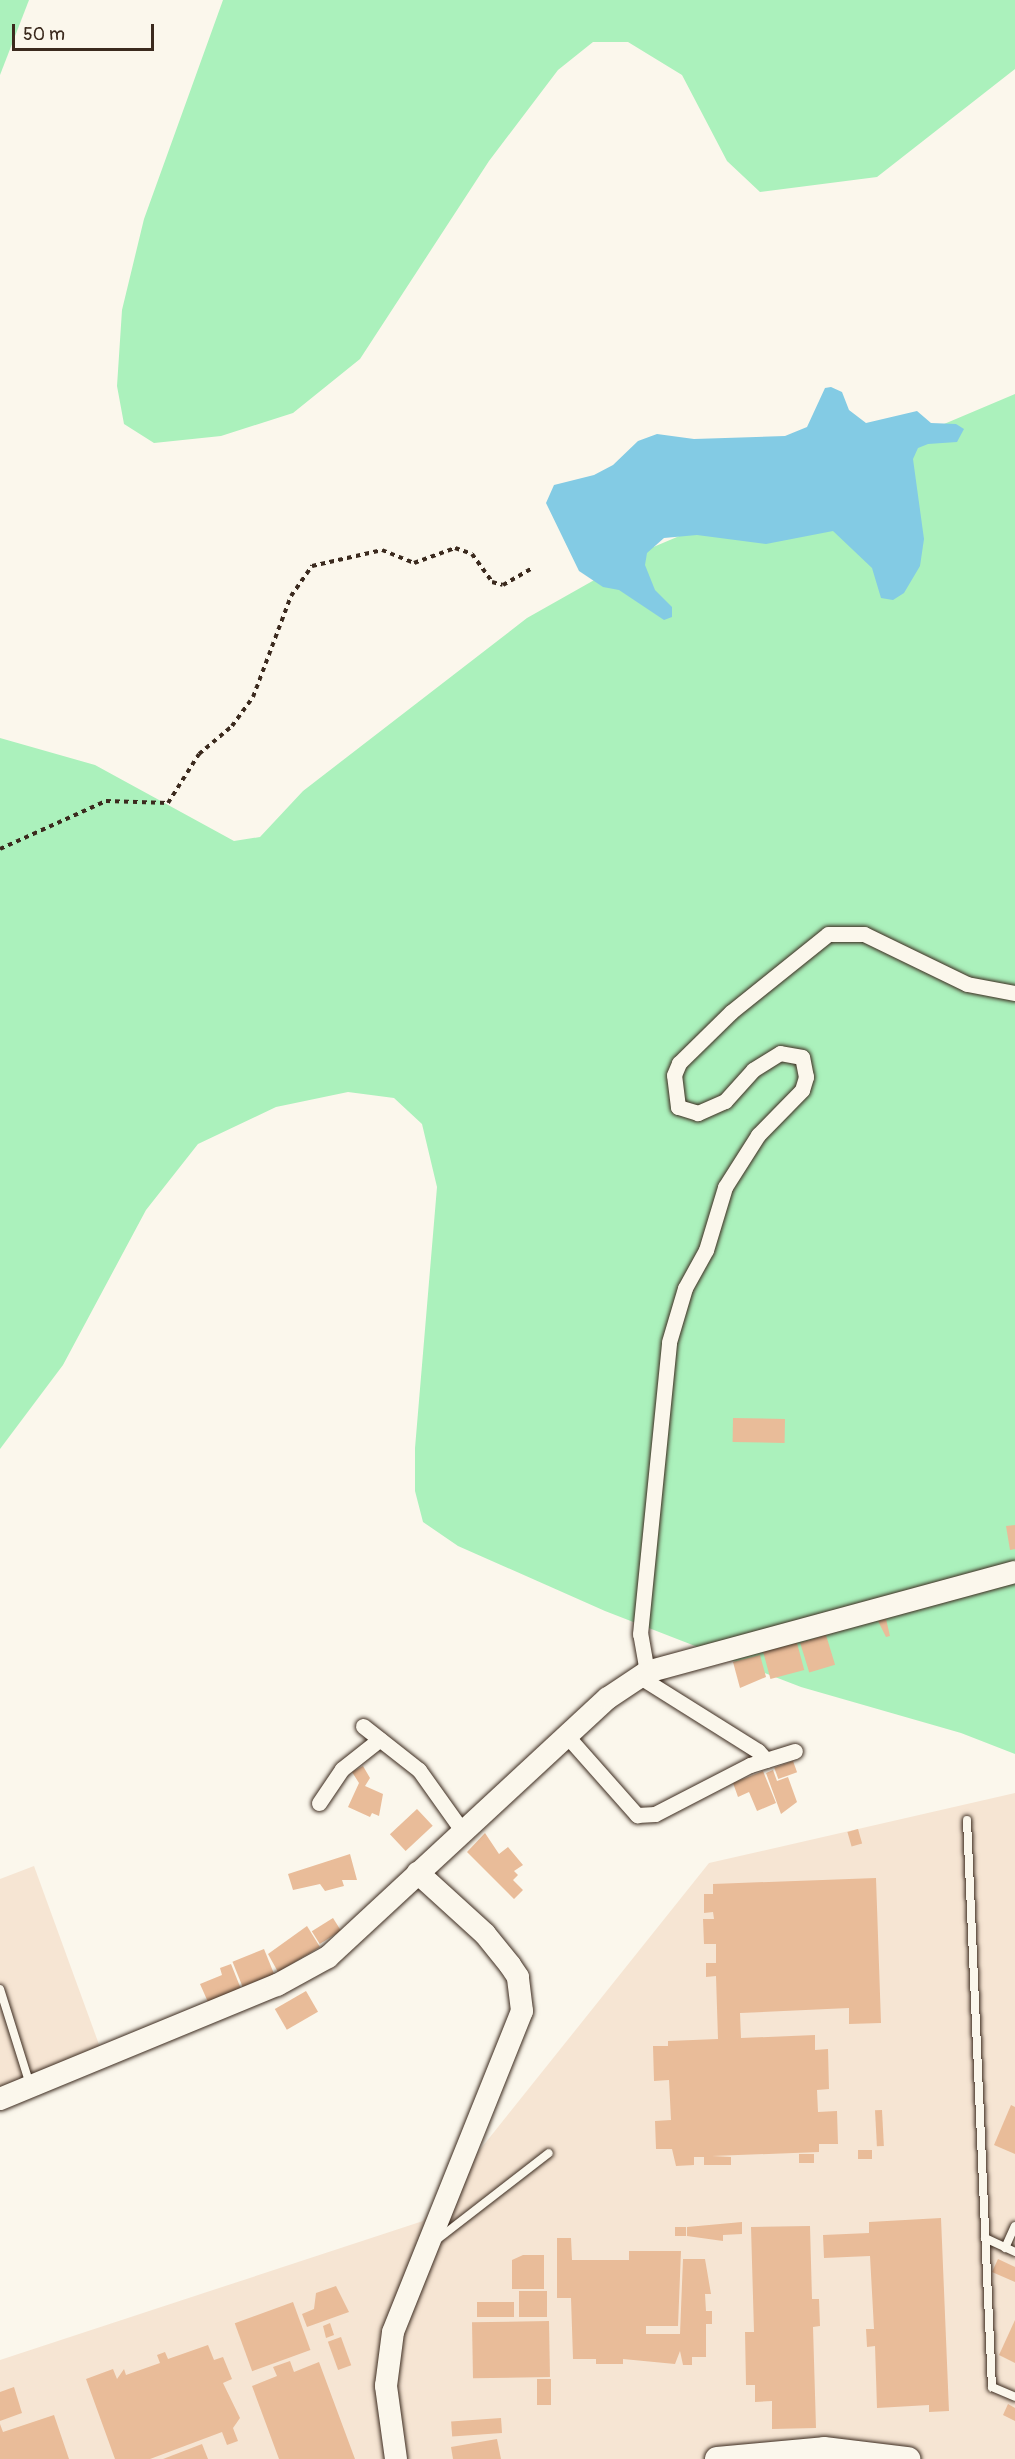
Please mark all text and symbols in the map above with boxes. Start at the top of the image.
scale bar [15,12,158,50]
text: 50 m [23,23,65,46]

